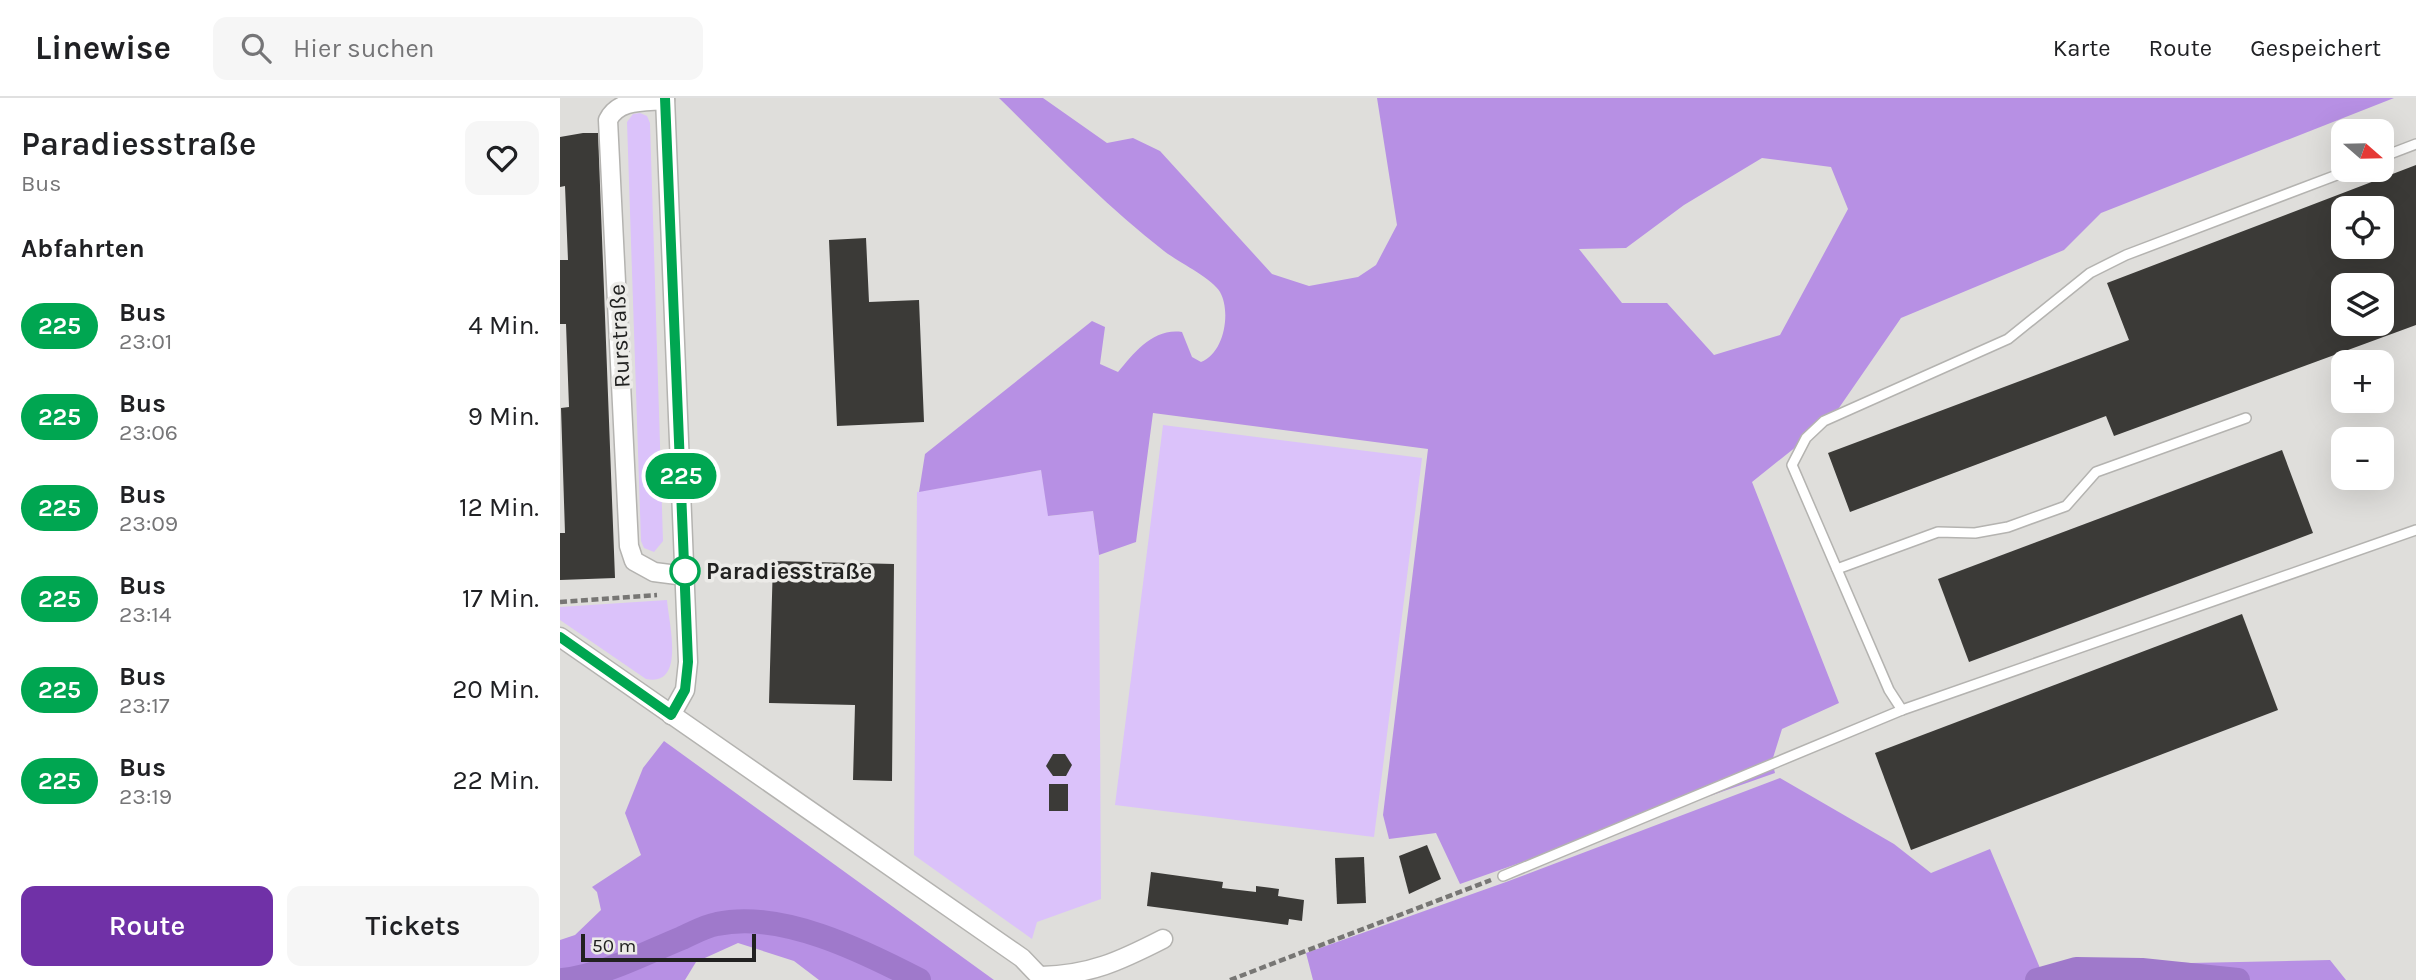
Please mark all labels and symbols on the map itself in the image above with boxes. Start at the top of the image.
north arrow [2331,119,2394,182]
street label: Rurstraße [603,283,636,389]
line badge: 225 [641,453,721,499]
marker: Paradiesstraße [670,556,700,586]
place label: Paradiesstraße [706,558,872,585]
scale bar [581,931,756,963]

